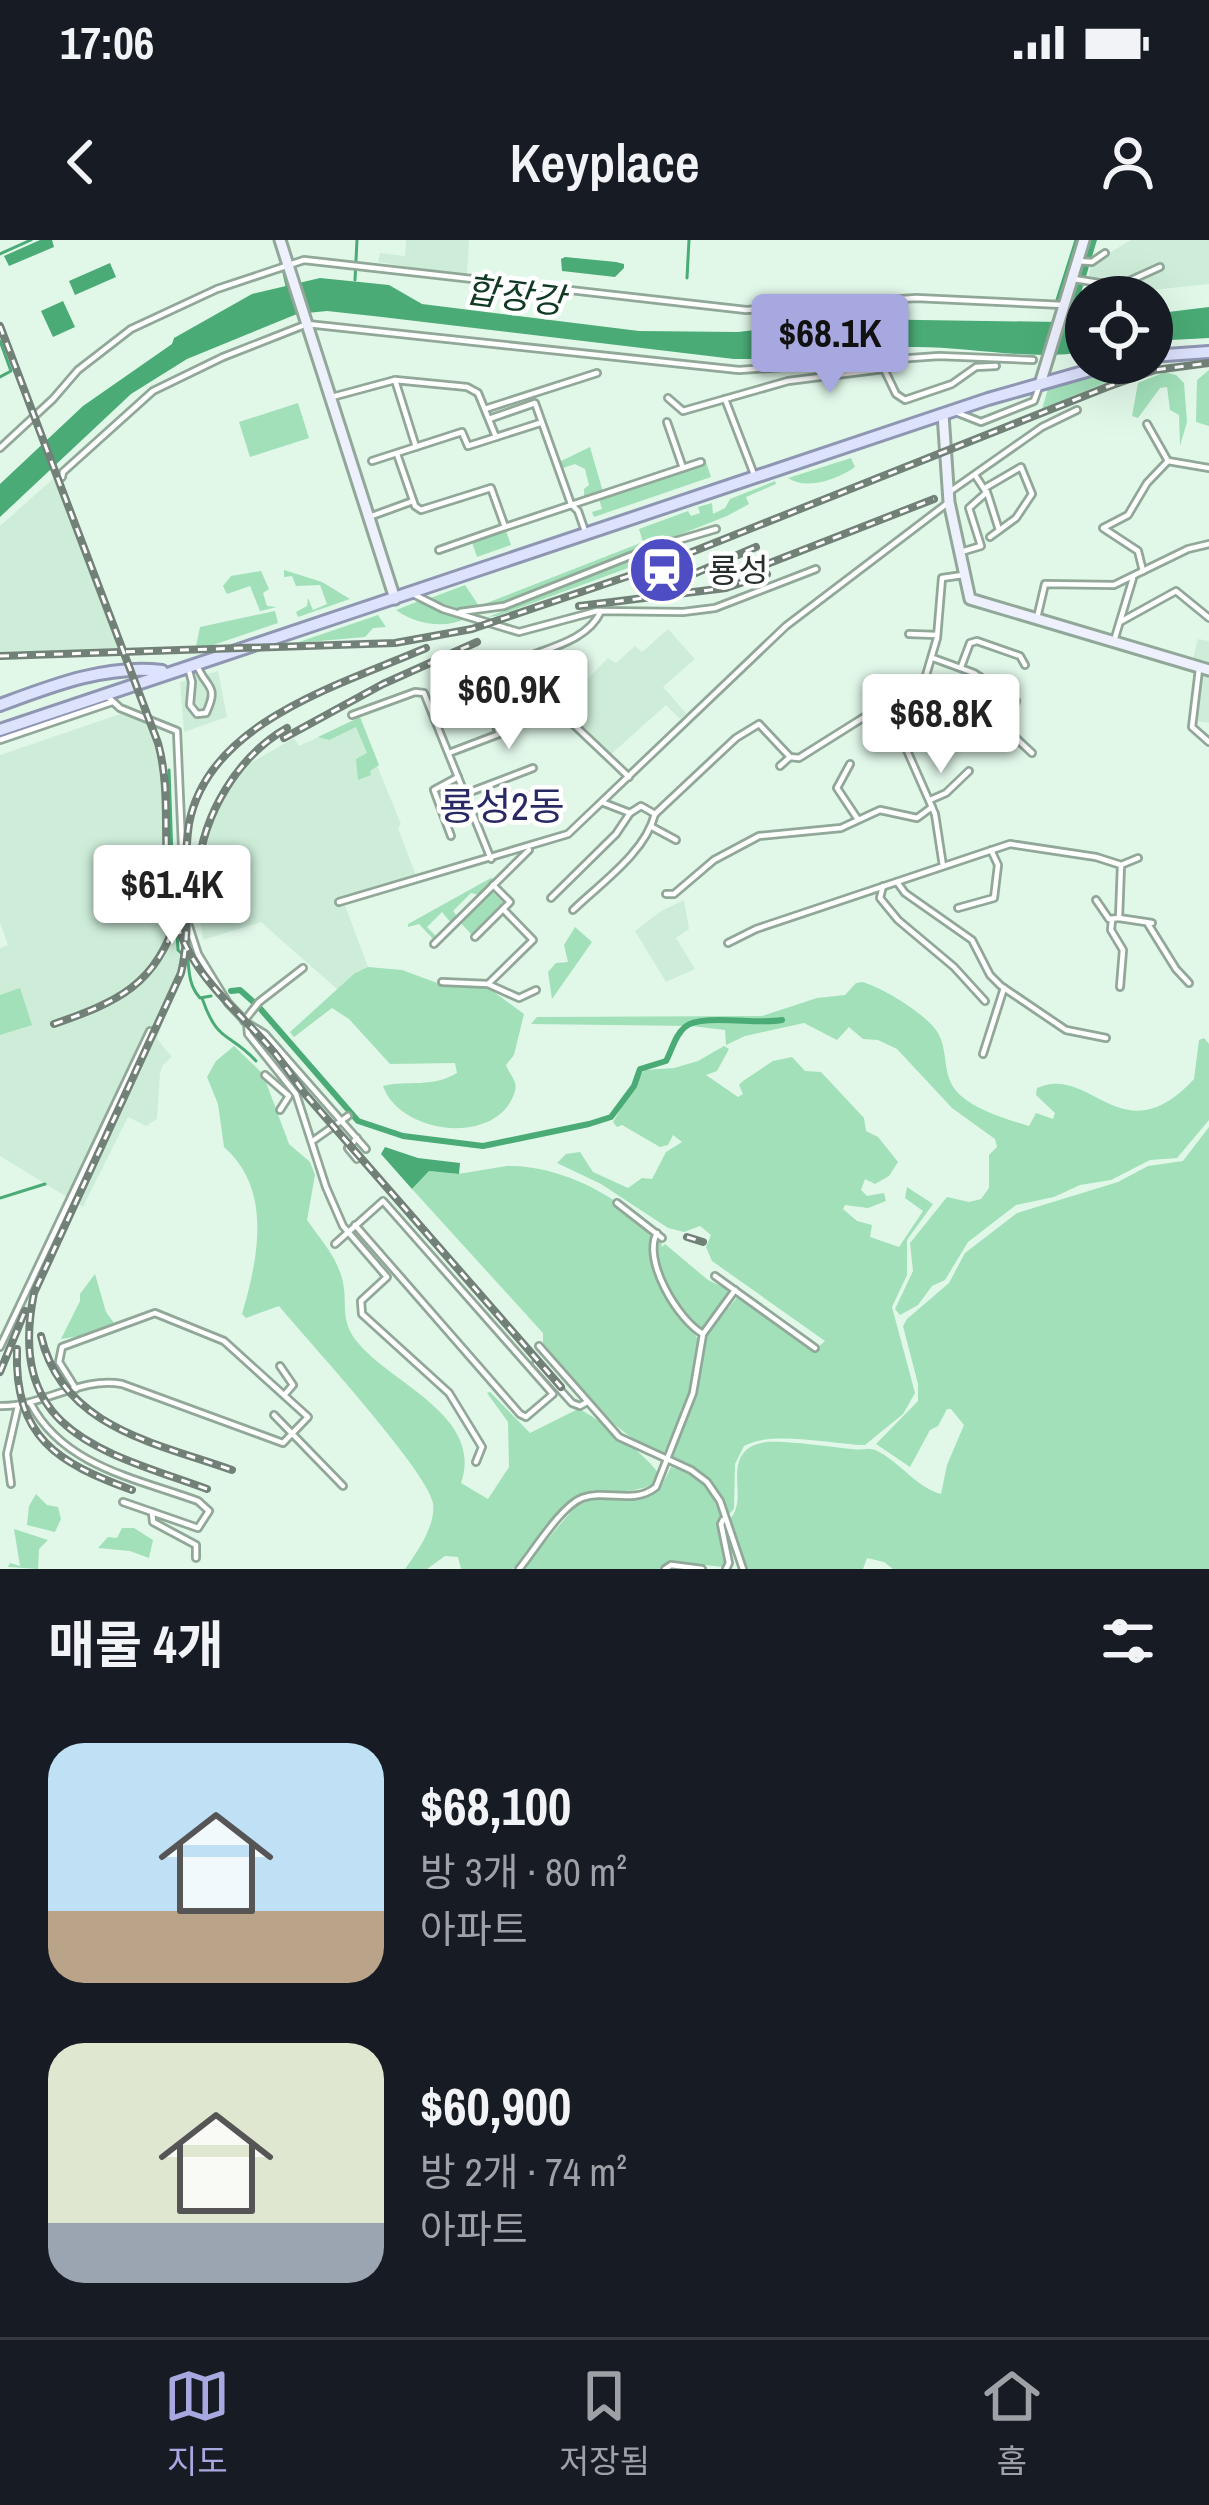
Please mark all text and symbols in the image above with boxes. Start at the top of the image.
text: 17:06 [60,12,154,73]
text: Keyplace [509,126,700,199]
icon: back [48,129,114,195]
icon: person [1095,129,1161,195]
water label: 합장강 [463,265,572,325]
map controls [1065,276,1173,384]
button: locate [1065,276,1173,384]
pin: $68.1K [732,294,928,396]
text: $68.1K [778,307,882,359]
station icon: 룡성 [627,535,697,605]
place label: 룡성 [708,548,769,592]
pin: $60.9K [411,650,607,752]
text: $60.9K [457,663,561,715]
pin: $68.8K [843,674,1039,776]
text: $68.8K [889,687,993,739]
district label: 룡성2동 [439,780,565,832]
pin: $61.4K [74,845,270,947]
text: $61.4K [120,858,224,910]
icon: filters [1095,1608,1161,1674]
text: 매물 4개 [48,1610,224,1679]
text: $68,100 [420,1772,571,1841]
icon: home [144,1791,288,1935]
text: 방 3개 · 80 m² [420,1846,627,1898]
text: 아파트 [420,1903,528,1955]
text: $60,900 [420,2072,571,2141]
icon: home [144,2091,288,2235]
text: 방 2개 · 74 m² [420,2146,627,2198]
text: 아파트 [420,2203,528,2255]
tab: 지도 [164,2363,230,2483]
tab: 저장됨 [559,2363,650,2483]
tab: 홈 [979,2363,1045,2483]

